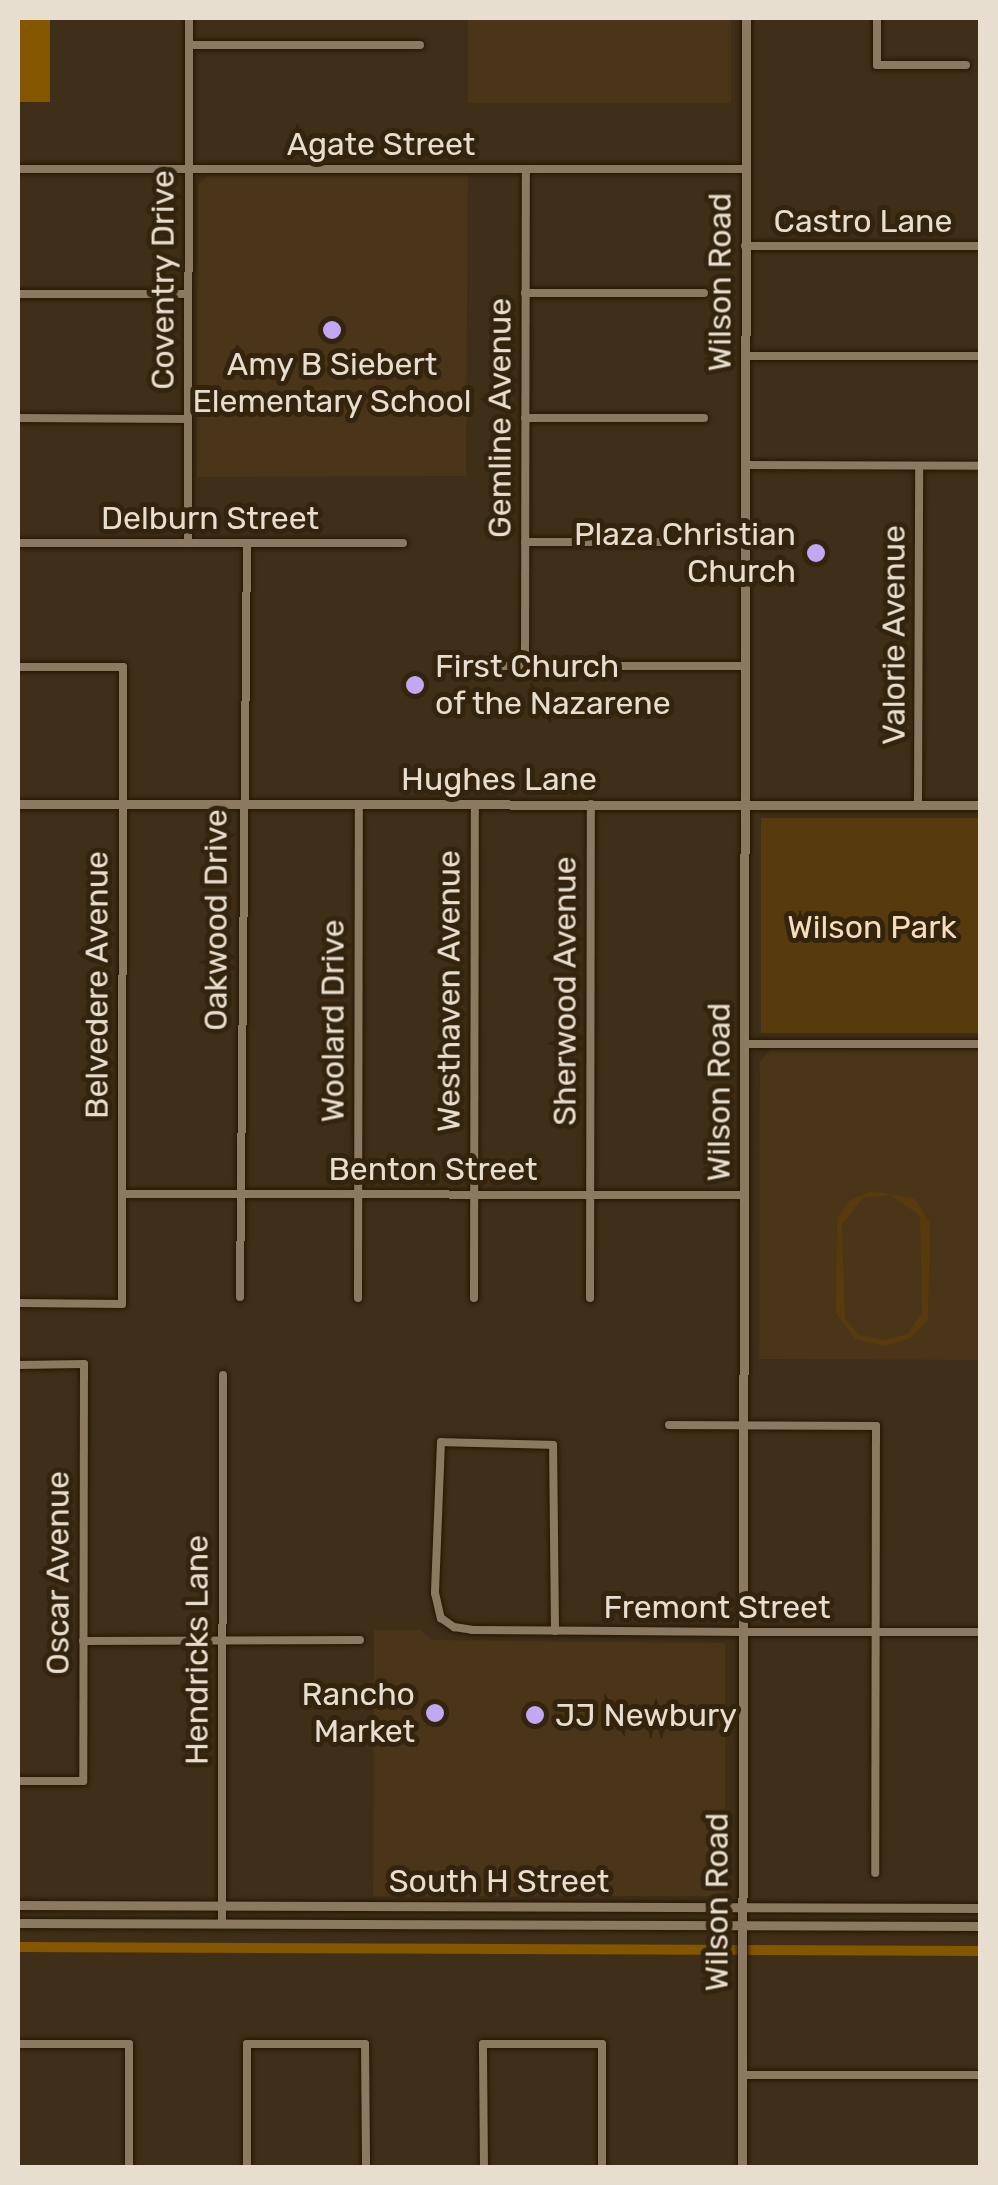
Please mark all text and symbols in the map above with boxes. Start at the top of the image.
street label: Agate Street [287,125,475,163]
street label: Coventry Drive [144,170,182,390]
street label: Wilson Road [701,193,739,371]
street label: Castro Lane [774,202,952,240]
street label: Gemline Avenue [481,298,519,538]
marker: Amy B Siebert Elementary School [321,319,343,341]
place label: Amy B Siebert Elementary School [192,346,472,421]
street label: Delburn Street [101,499,319,537]
place label: Plaza Christian Church [574,516,796,591]
street label: Valorie Avenue [875,525,913,745]
marker: Plaza Christian Church [805,542,827,564]
place label: First Church of the Nazarene [435,648,672,723]
marker: First Church of the Nazarene [404,674,426,696]
street label: Hughes Lane [401,760,597,798]
street label: Oakwood Drive [197,809,235,1031]
street label: Westhaven Avenue [430,850,468,1132]
street label: Belvedere Avenue [78,851,116,1119]
street label: Sherwood Avenue [546,856,584,1126]
park label: Wilson Park [787,908,957,946]
street label: Woolard Drive [314,920,352,1122]
street label: Wilson Road [700,1003,738,1181]
street label: Benton Street [328,1150,538,1188]
street label: Oscar Avenue [39,1470,77,1676]
street label: Hendricks Lane [178,1535,216,1765]
street label: Fremont Street [604,1588,830,1626]
place label: Rancho Market [301,1676,415,1751]
place label: JJ Newbury [555,1696,737,1734]
marker: Rancho Market [424,1702,446,1724]
marker: JJ Newbury [524,1704,546,1726]
street label: Wilson Road [698,1813,736,1991]
street label: South H Street [389,1862,609,1900]

